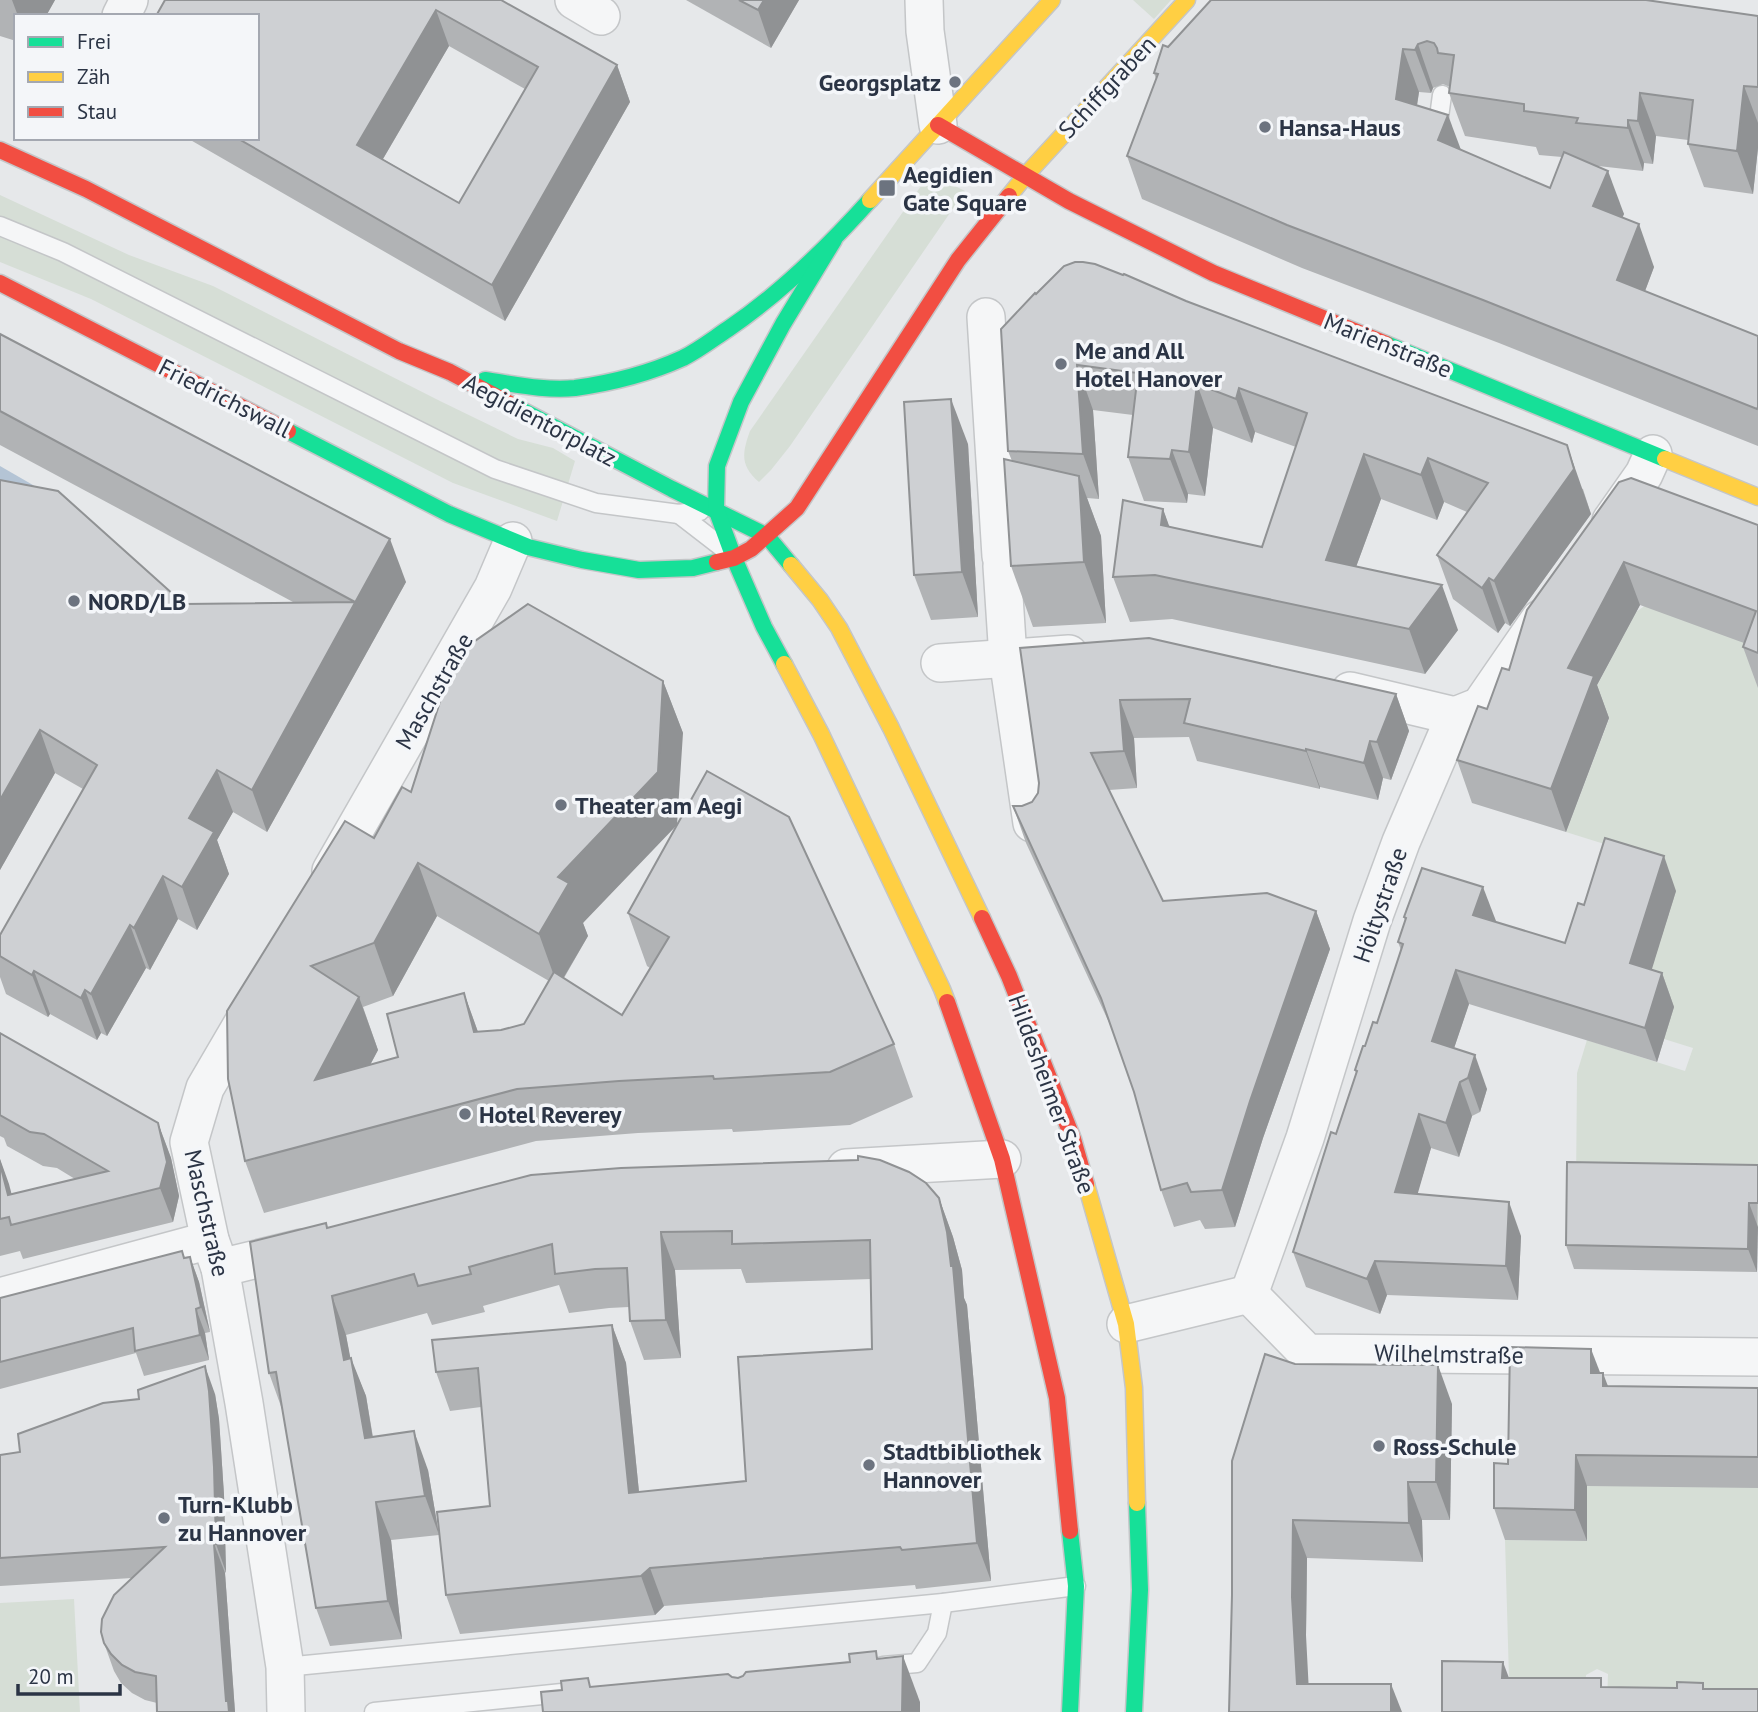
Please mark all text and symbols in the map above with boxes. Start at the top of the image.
legend [14,14,259,140]
text: Frei [77,28,111,55]
street label: Schiffgraben [1052,29,1162,145]
text: Zäh [77,63,110,90]
place label: Georgsplatz [819,67,941,98]
marker: Georgsplatz [947,74,963,90]
text: Stau [77,98,117,125]
place label: Hansa-Haus [1279,112,1401,143]
marker: Hansa-Haus [1257,119,1273,135]
place label: Aegidien Gate Square [903,159,1027,218]
marker: Aegidien Gate Square [877,178,897,198]
street label: Marienstraße [1319,305,1457,385]
place label: Me and All Hotel Hanover [1075,335,1223,394]
street label: Friedrichswall [154,351,296,445]
marker: Me and All Hotel Hanover [1053,356,1069,372]
street label: Aegidientorplatz [458,367,622,473]
place label: NORD/LB [88,586,186,617]
marker: NORD/LB [66,593,82,609]
street label: Maschstraße [388,627,480,755]
place label: Theater am Aegi [575,790,743,821]
marker: Theater am Aegi [553,797,569,813]
street label: Höltystraße [1346,843,1414,967]
street label: Hildesheimer Straße [1002,990,1102,1198]
place label: Hotel Reverey [479,1099,622,1130]
marker: Hotel Reverey [457,1106,473,1122]
street label: Maschstraße [177,1146,237,1280]
street label: Wilhelmstraße [1374,1337,1524,1371]
place label: Ross-Schule [1393,1431,1516,1462]
place label: Stadtbibliothek Hannover [883,1436,1042,1495]
marker: Ross-Schule [1371,1438,1387,1454]
marker: Stadtbibliothek Hannover [861,1457,877,1473]
place label: Turn-Klubb zu Hannover [178,1489,307,1548]
marker: Turn-Klubb zu Hannover [156,1510,172,1526]
scale bar [18,1652,119,1696]
text: 20 m [28,1663,74,1690]

